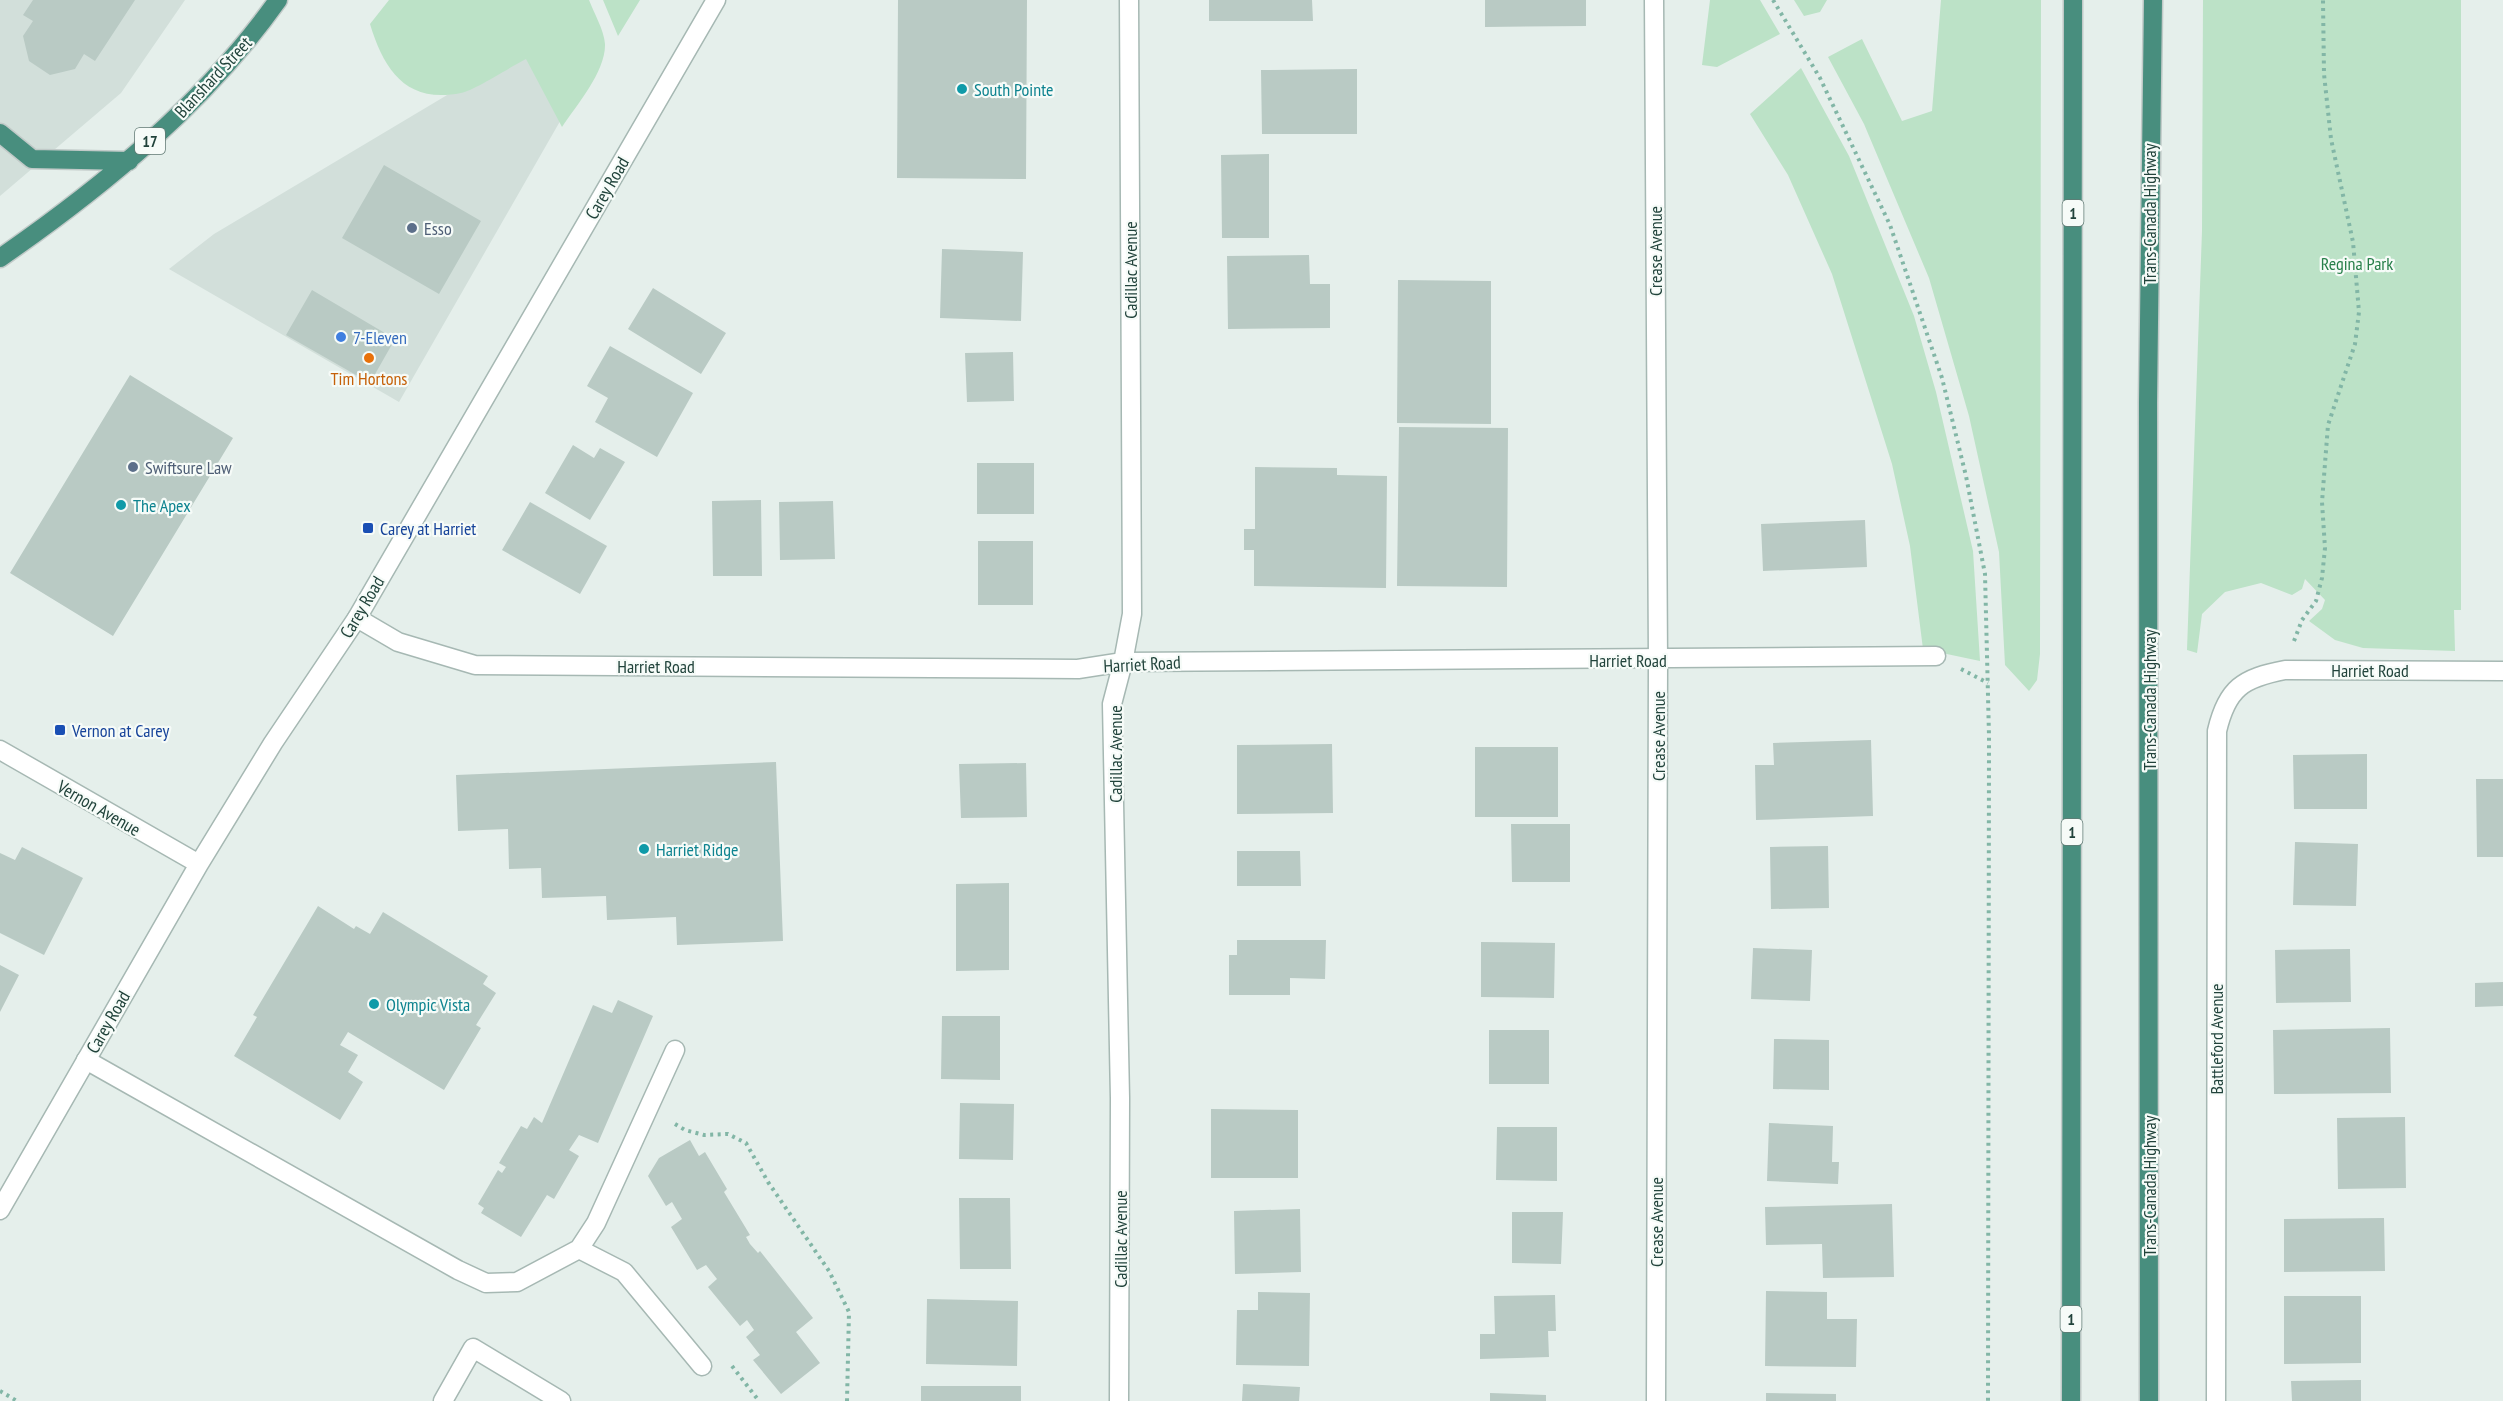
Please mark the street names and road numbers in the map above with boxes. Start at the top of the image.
street label: Blanshard Street [170,32,256,122]
road number: 17 [135,128,165,154]
street label: Trans-Canada Highway [2138,143,2161,284]
street label: Carey Road [580,153,634,223]
road number: 1 [2062,200,2084,226]
street label: Crease Avenue [1644,206,1667,296]
street label: Cadillac Avenue [1119,221,1142,319]
street label: Carey Road [335,572,389,642]
street label: Trans-Canada Highway [2138,629,2161,770]
street label: Harriet Road [1589,649,1667,672]
street label: Harriet Road [1103,650,1181,678]
street label: Harriet Road [617,655,695,678]
street label: Harriet Road [2331,659,2409,682]
street label: Crease Avenue [1647,691,1670,781]
street label: Cadillac Avenue [1104,705,1127,803]
street label: Vernon Avenue [52,774,145,841]
road number: 1 [2062,819,2082,845]
street label: Battleford Avenue [2205,983,2228,1095]
street label: Carey Road [81,987,135,1057]
street label: Trans-Canada Highway [2138,1115,2161,1256]
street label: Crease Avenue [1645,1177,1668,1267]
street label: Cadillac Avenue [1109,1190,1132,1288]
road number: 1 [2060,1306,2082,1332]

